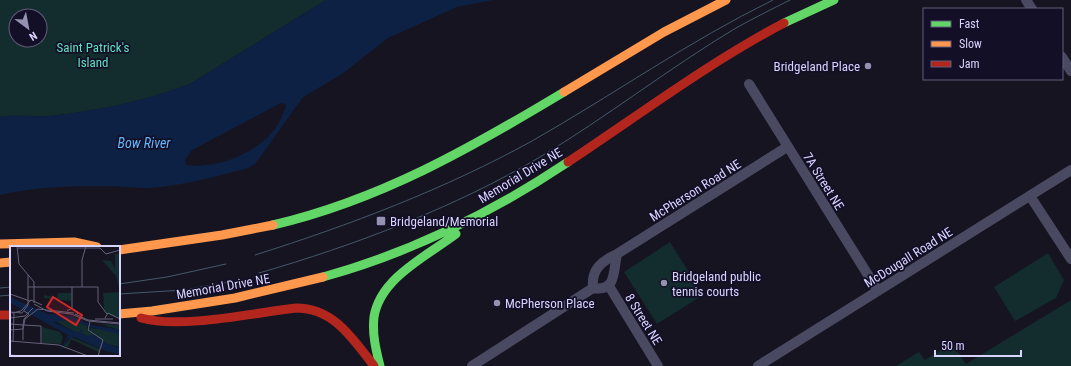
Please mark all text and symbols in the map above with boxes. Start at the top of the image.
north arrow [8,8,48,48]
legend [923,8,1063,80]
text: Fast [959,17,980,31]
text: N [27,29,39,43]
text: Slow [959,37,982,51]
park label: Saint Patrick's Island [57,40,129,70]
text: Jam [959,57,980,71]
place label: Bridgeland Place [774,59,860,74]
marker: Bridgeland Place [863,61,873,71]
water label: Bow River [118,135,171,151]
street label: Memorial Drive NE [476,145,565,206]
street label: 7A Street NE [800,150,847,213]
street label: McPherson Road NE [647,156,744,225]
place label: Bridgeland/Memorial [390,214,498,229]
marker: Bridgeland/Memorial [375,215,387,227]
street label: McDougall Road NE [861,224,955,291]
inset map [10,246,120,356]
place label: Bridgeland public tennis courts [672,269,761,299]
street label: Memorial Drive NE [175,271,271,302]
marker: Bridgeland public tennis courts [659,278,669,288]
street label: 8 Street NE [622,291,665,348]
place label: McPherson Place [505,296,595,311]
marker: McPherson Place [492,298,502,308]
scale bar [935,332,1021,358]
text: 50 m [941,339,965,353]

